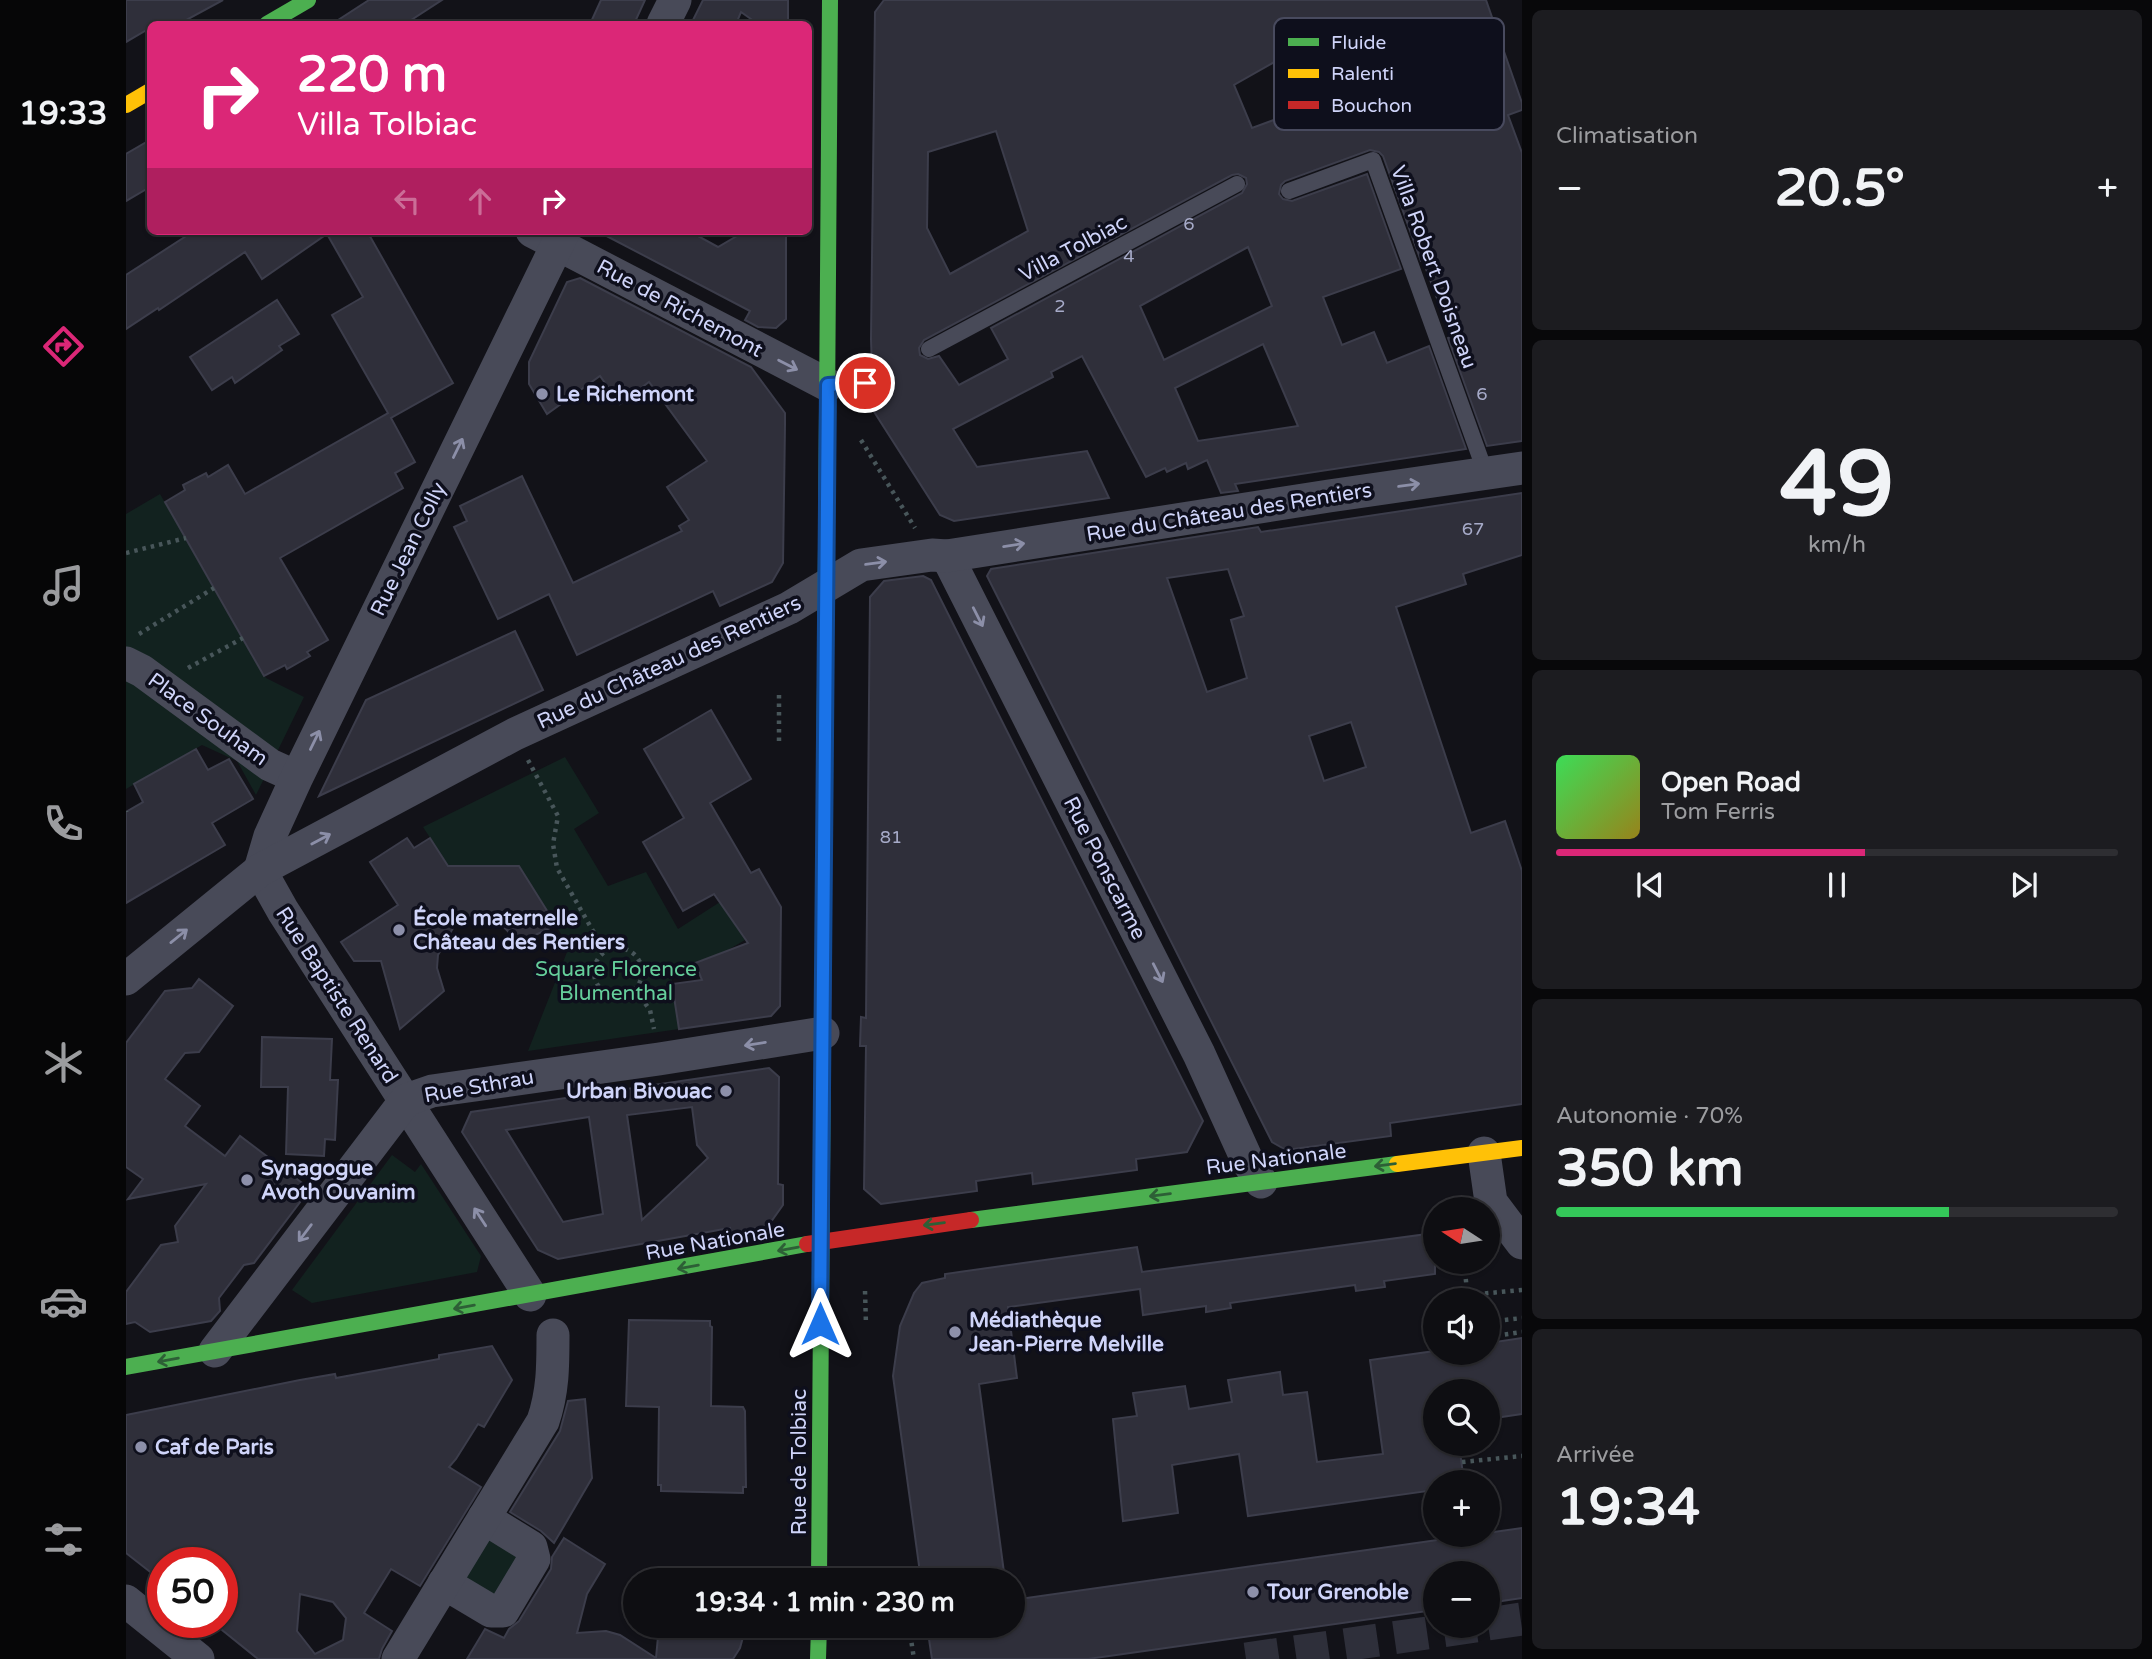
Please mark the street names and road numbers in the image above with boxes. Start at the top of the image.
street label: Villa Robert Doisneau [1385,162,1482,372]
street label: Villa Tolbiac [1015,210,1131,287]
street label: Rue de Richemont [593,254,767,363]
street label: Rue Jean Colly [365,478,452,620]
street label: Rue du Château des Rentiers [1085,478,1374,547]
street label: Rue du Château des Rentiers [533,590,805,735]
street label: Place Souham [143,668,272,771]
street label: Rue Ponscarme [1058,793,1151,944]
street label: Rue Baptiste Renard [270,902,403,1088]
street label: Rue Sthrau [422,1065,536,1108]
street label: Rue Nationale [1204,1138,1348,1181]
street label: Rue Nationale [643,1217,787,1266]
street label: Rue de Tolbiac [787,1389,812,1535]

